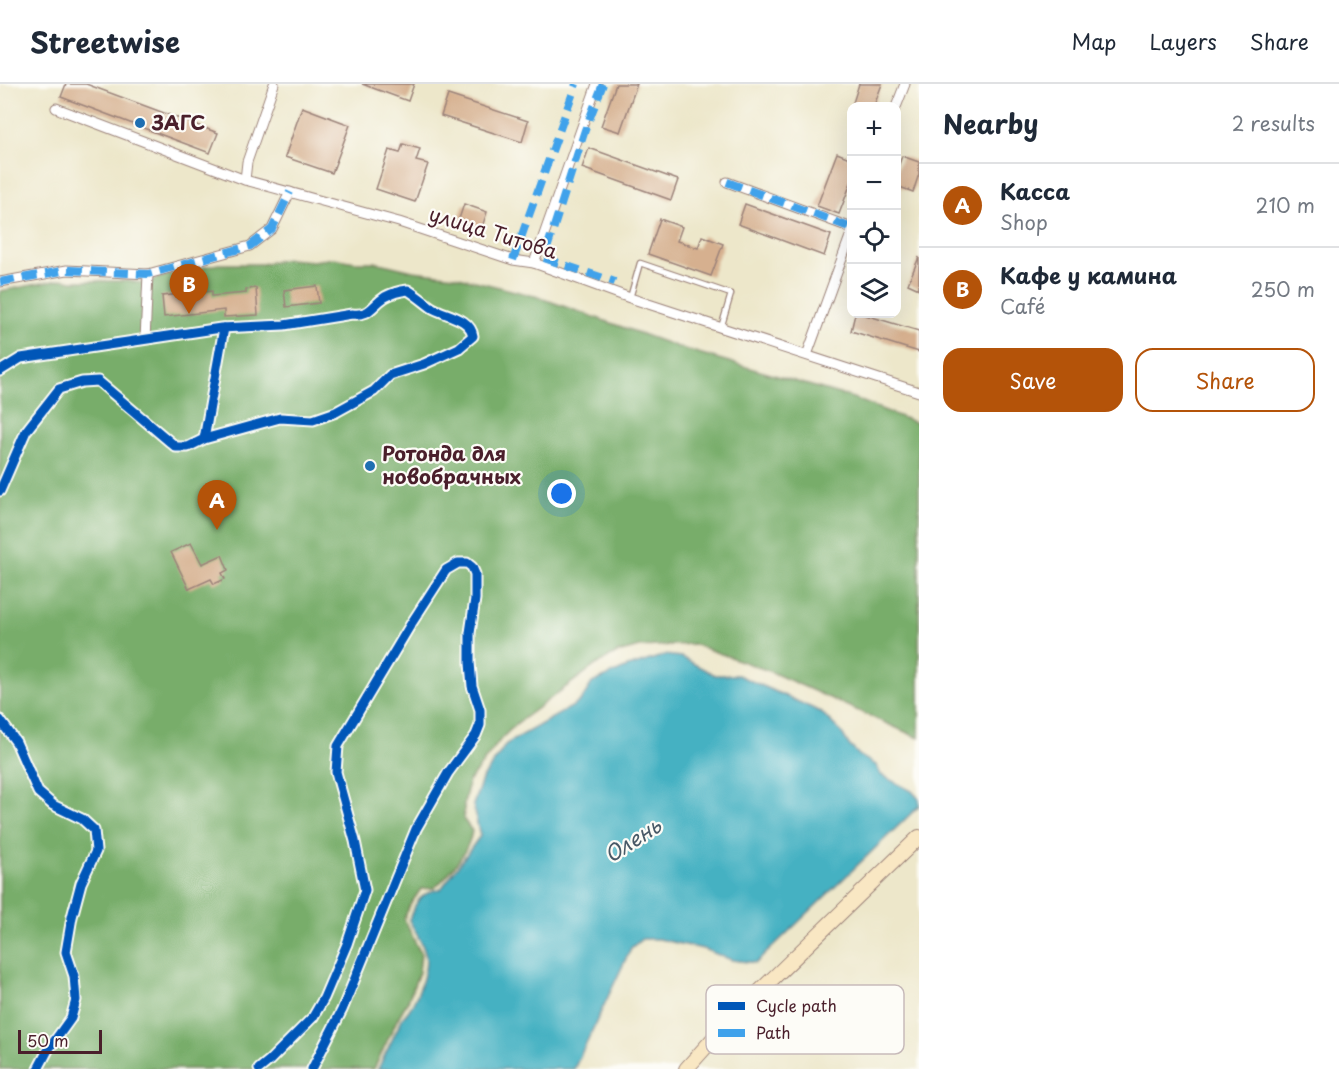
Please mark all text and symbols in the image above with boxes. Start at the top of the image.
text: Streetwise [30,20,180,63]
text: Map [1072,25,1116,57]
text: Layers [1149,25,1217,57]
text: Share [1250,25,1309,57]
map controls [847,102,901,318]
button: + [847,102,901,156]
text: Nearby [943,104,1038,143]
place label: ЗАГС [151,107,205,137]
text: 2 results [1232,108,1315,138]
marker: ЗАГС [133,116,147,130]
button: − [847,156,901,210]
text: Касса [1000,174,1070,207]
text: A [955,190,970,220]
text: 210 m [1256,190,1315,220]
street label: улица Титова [426,198,562,266]
text: Shop [1000,207,1048,237]
button: locate [847,210,901,264]
text: Кафе у камина [1000,258,1177,291]
pin: B [170,264,208,314]
button: layers [847,264,901,318]
text: B [956,274,969,304]
text: 250 m [1251,274,1315,304]
text: Café [1000,291,1045,321]
button: Save [943,348,1123,412]
button: Share [1135,348,1315,412]
place label: Ротонда для новобрачных [382,438,521,491]
marker: Ротонда для новобрачных [363,459,377,473]
your location [547,479,576,508]
pin: A [198,480,236,530]
water label: Олень [597,808,668,870]
legend [706,985,904,1054]
text: Cycle path [756,993,837,1017]
text: Path [756,1020,791,1044]
scale bar [18,1027,102,1054]
text: 50 m [27,1028,68,1052]

